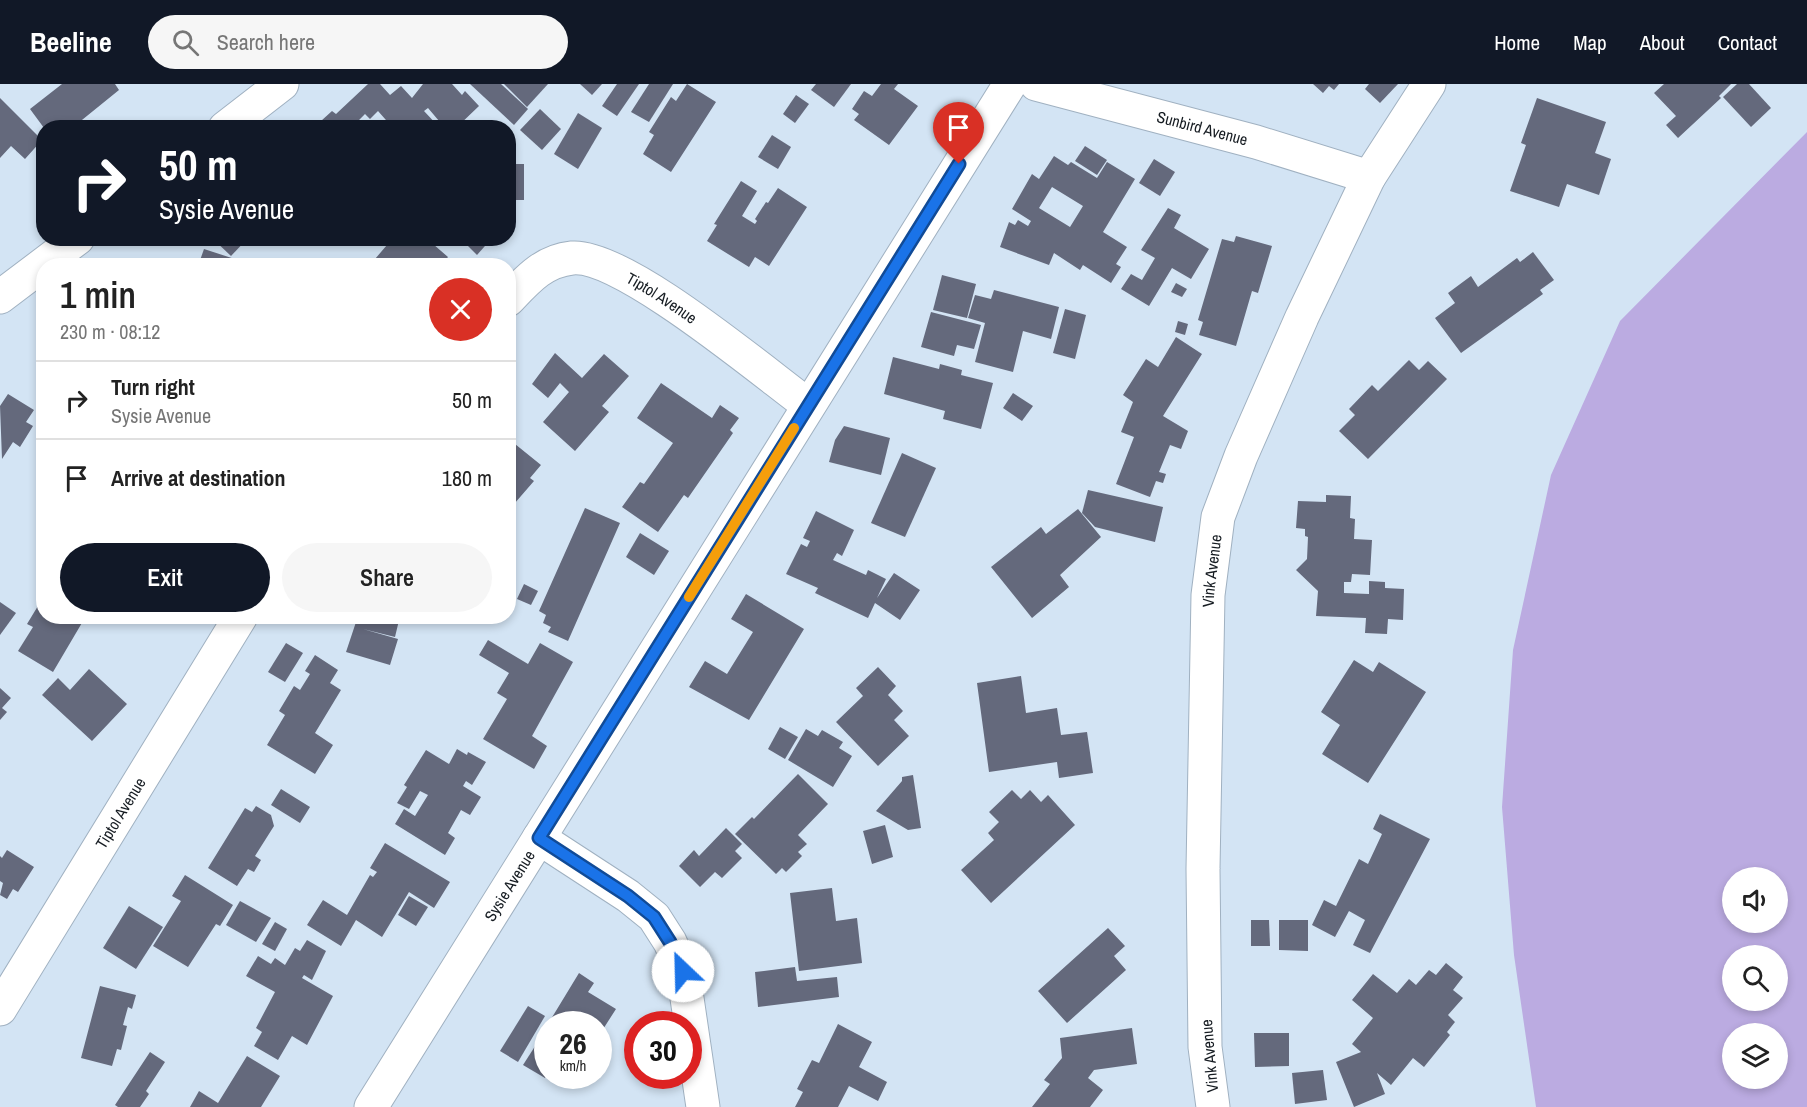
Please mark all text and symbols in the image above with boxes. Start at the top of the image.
search box [148,15,568,69]
text: Beeline [30,23,112,61]
icon: search [169,26,202,59]
text: Search here [217,27,315,57]
text: Home [1494,28,1540,57]
text: Map [1573,28,1607,57]
text: About [1640,28,1685,57]
text: Contact [1718,28,1777,57]
pin [933,102,984,164]
street label: Sunbird Avenue [1154,105,1250,150]
icon: arrive [942,111,975,144]
text: 50 m [159,137,238,193]
icon: right [60,144,138,222]
text: Sysie Avenue [159,191,294,227]
street label: Tiptol Avenue [622,267,701,329]
text: 1 min [60,271,136,319]
button: close [429,278,492,341]
text: 230 m · 08:12 [60,318,160,345]
text: Turn right [111,372,195,402]
icon: right [60,384,93,417]
text: 50 m [452,385,492,415]
text: Sysie Avenue [111,402,211,429]
icon: arrive [60,462,93,495]
text: Arrive at destination [111,463,285,493]
text: 180 m [442,463,492,493]
street label: Vink Avenue [1197,533,1227,607]
button: Exit [60,543,270,612]
button: Share [282,543,492,612]
street label: Tiptol Avenue [90,773,150,853]
street label: Sysie Avenue [479,846,540,925]
map controls [1722,867,1788,1089]
button: sound [1722,867,1788,933]
position arrow [651,939,715,1003]
button: search [1722,945,1788,1011]
speed limit sign: 30 [624,1011,702,1089]
street label: Vink Avenue [1195,1019,1223,1093]
text: 26 [559,1023,587,1063]
button: layers [1722,1023,1788,1089]
text: km/h [560,1055,586,1076]

